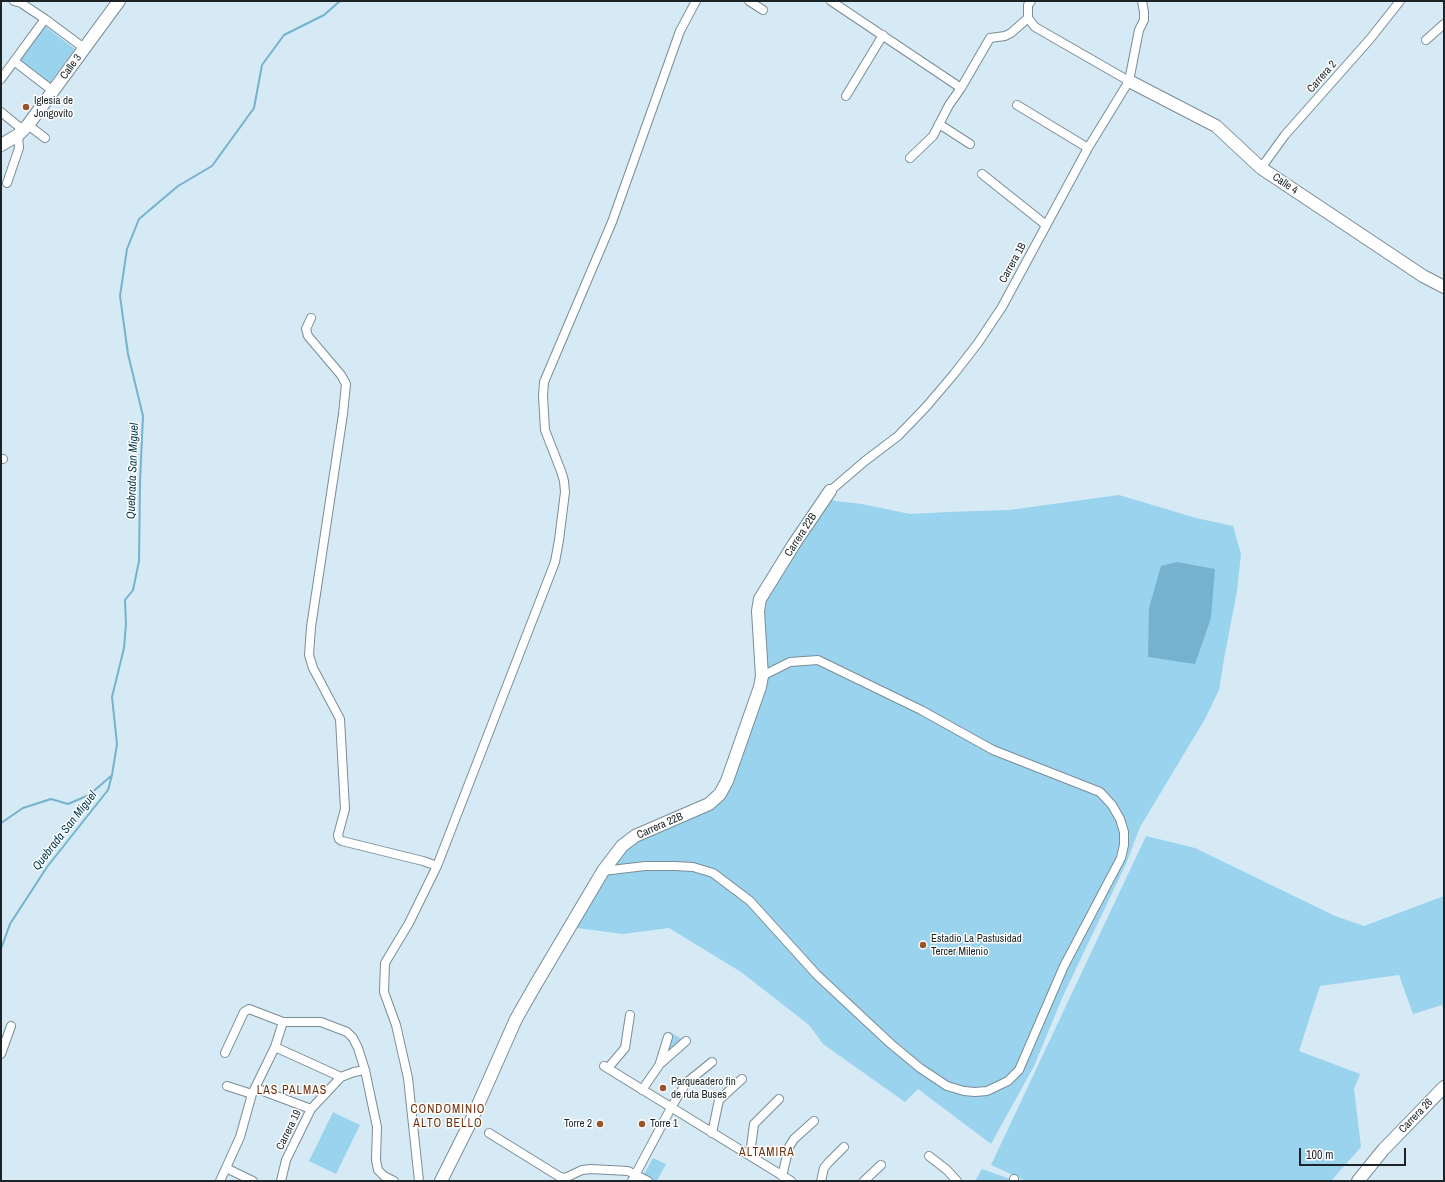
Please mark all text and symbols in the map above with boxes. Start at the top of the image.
street label: Calle 3 [57,52,85,82]
street label: Carrera 2 [1305,58,1339,96]
place label: Iglesia de Jongovito [34,94,73,120]
marker: Iglesia de Jongovito [21,102,31,112]
street label: Calle 4 [1270,171,1300,197]
street label: Carrera 1B [997,241,1029,285]
water label: Quebrada San Miguel [124,423,142,519]
street label: Carrera 22B [782,511,820,559]
water label: Quebrada San Miguel [30,789,100,873]
street label: Carrera 22B [635,810,685,842]
place label: Estadio La Pastusidad Tercer Milenio [931,932,1022,958]
marker: Estadio La Pastusidad Tercer Milenio [918,940,928,950]
place label: Parqueadero fin de ruta Buses [671,1075,736,1101]
marker: Parqueadero fin de ruta Buses [658,1083,668,1093]
district label: LAS PALMAS [257,1084,327,1098]
street label: Carrera 26 [1396,1096,1436,1136]
district label: CONDOMINIO ALTO BELLO [410,1103,486,1131]
street label: Carrera 19 [274,1108,304,1152]
place label: Torre 2 [564,1117,592,1131]
place label: Torre 1 [650,1117,678,1131]
marker: Torre 2 [595,1119,605,1129]
marker: Torre 1 [637,1119,647,1129]
scale bar [1301,1140,1408,1166]
district label: ALTAMIRA [739,1146,795,1160]
text: 100 m [1306,1147,1333,1163]

